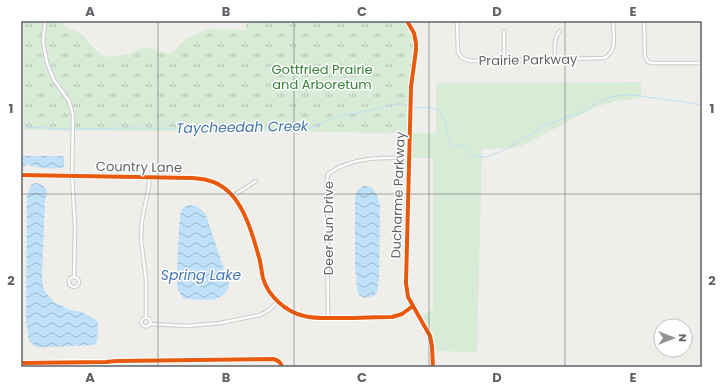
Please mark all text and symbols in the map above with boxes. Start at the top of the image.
text: A [85,2,95,21]
text: B [222,2,231,21]
text: C [357,2,367,21]
text: D [492,2,502,21]
text: E [629,2,637,21]
street label: Prairie Parkway [479,50,578,70]
park label: Gottfried Prairie and Arboretum [271,60,373,94]
text: 1 [9,99,13,118]
text: 1 [710,99,714,118]
water label: Taycheedah Creek [176,116,309,138]
street label: Ducharme Parkway [386,131,410,259]
street label: Country Lane [96,157,182,177]
street label: Deer Run Drive [319,181,338,275]
water label: Spring Lake [161,265,241,285]
text: 2 [7,271,15,290]
text: 2 [708,271,716,290]
north arrow [653,318,693,358]
text: N [675,334,691,342]
text: A [85,368,95,387]
text: B [222,368,231,387]
text: C [357,368,367,387]
text: D [492,368,502,387]
text: E [629,368,637,387]

